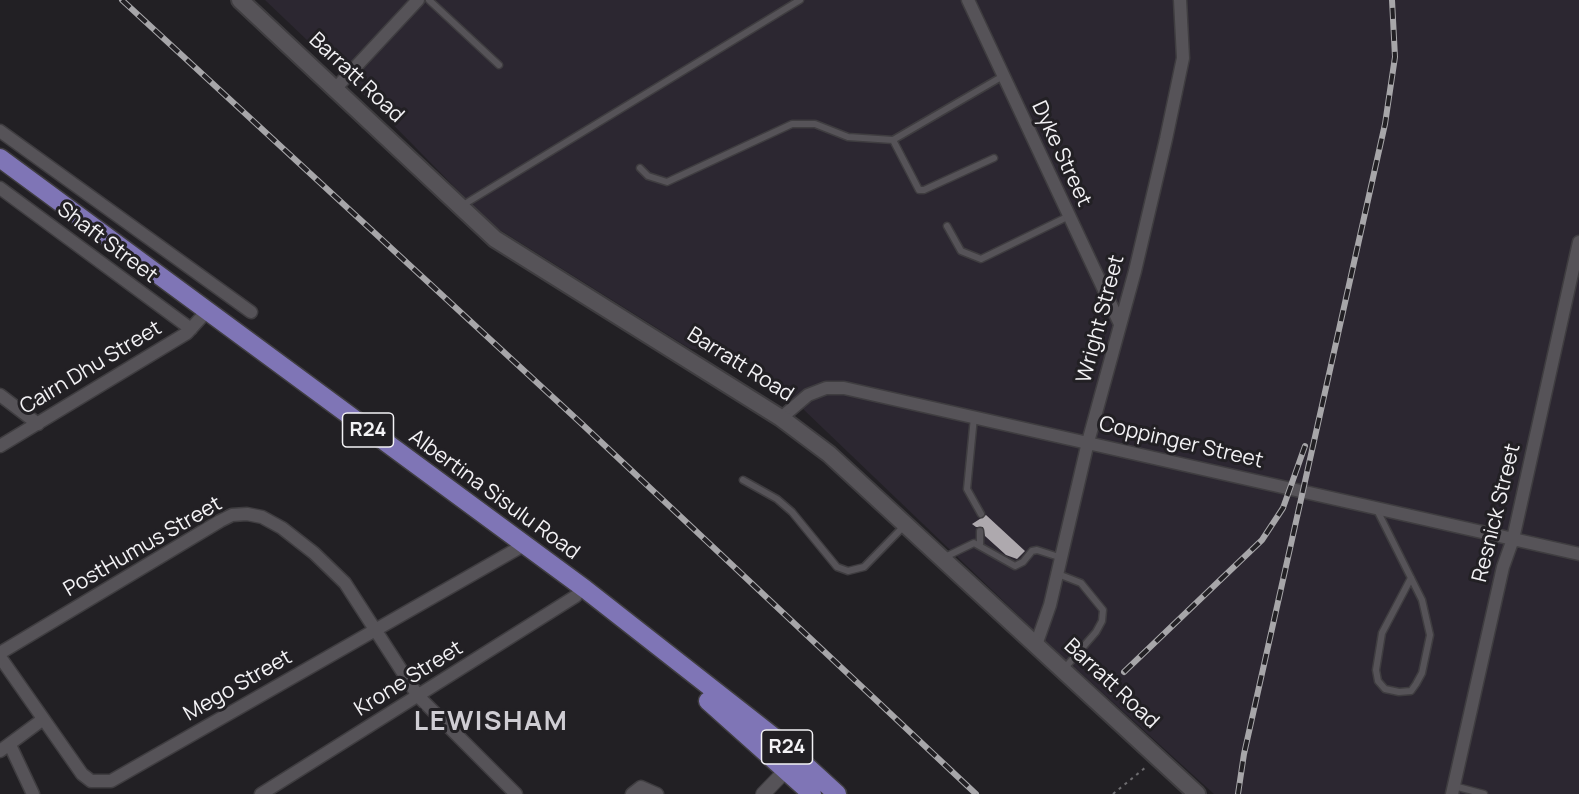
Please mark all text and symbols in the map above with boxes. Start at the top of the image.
street label: Barratt Road [303,28,409,128]
street label: Dyke Street [1026,97,1096,211]
street label: Shaft Street [52,197,162,289]
street label: Wright Street [1072,252,1130,386]
street label: Cairn Dhu Street [16,316,166,420]
street label: Barratt Road [682,322,798,408]
street label: Coppinger Street [1096,412,1266,474]
road number: R24 [342,413,394,447]
street label: Albertina Sisulu Road [404,425,584,565]
street label: Resnick Street [1468,441,1526,585]
street label: PostHumus Street [59,491,227,603]
street label: Barratt Road [1058,634,1164,734]
street label: Krone Street [350,636,468,722]
street label: Mego Street [179,645,297,727]
district label: LEWISHAM [414,706,568,738]
road number: R24 [762,730,812,764]

